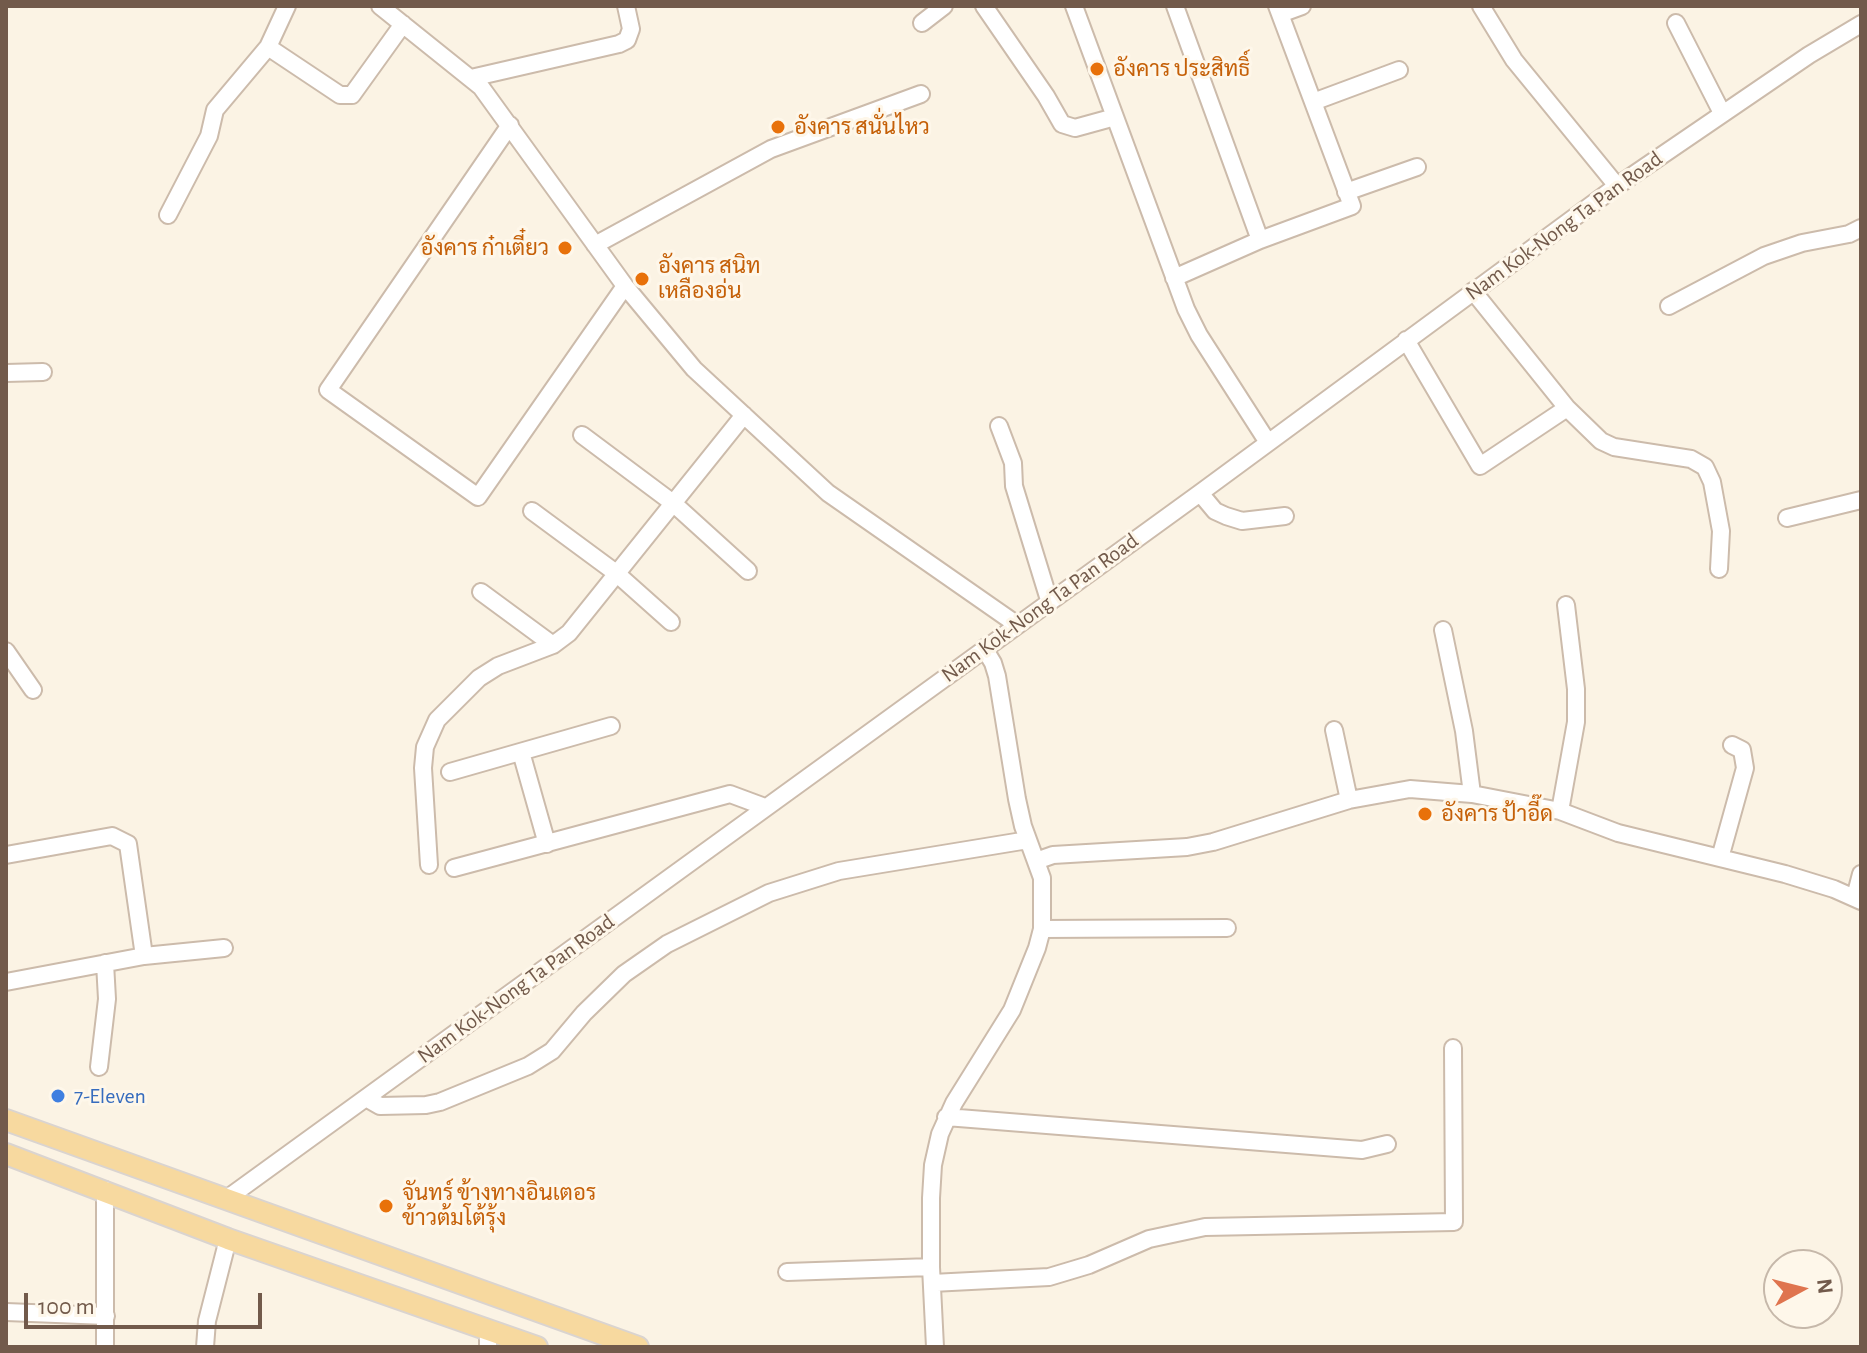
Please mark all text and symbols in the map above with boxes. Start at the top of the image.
place label: อังคาร ประสิทธิ์ [1113,56,1250,82]
marker: อังคาร ประสิทธิ์ [1088,60,1106,78]
place label: อังคาร สนั่นไหว [794,114,930,140]
marker: อังคาร สนั่นไหว [769,118,787,136]
street label: Nam Kok-Nong Ta Pan Road [1460,146,1668,306]
place label: อังคาร ก๋าเตี๋ยว [421,235,549,261]
marker: อังคาร ก๋าเตี๋ยว [556,239,574,257]
place label: อังคาร สนิท เหลืองอ่น [658,253,760,304]
marker: อังคาร สนิท เหลืองอ่น [633,270,651,288]
street label: Nam Kok-Nong Ta Pan Road [936,528,1144,688]
place label: อังคาร ป้าอี๊ด [1441,801,1553,827]
marker: อังคาร ป้าอี๊ด [1416,805,1434,823]
street label: Nam Kok-Nong Ta Pan Road [412,909,620,1069]
place label: 7-Eleven [74,1083,146,1109]
marker: 7-Eleven [49,1087,67,1105]
place label: จันทร์ ข้างทางอินเตอร ข้าวต้มโต้รุ้ง [402,1180,596,1232]
marker: จันทร์ ข้างทางอินเตอร ข้าวต้มโต้รุ้ง [377,1197,395,1215]
north arrow [1763,1249,1843,1329]
scale bar [28,1277,266,1327]
text: N [1813,1277,1837,1295]
text: 100 m [38,1295,95,1319]

